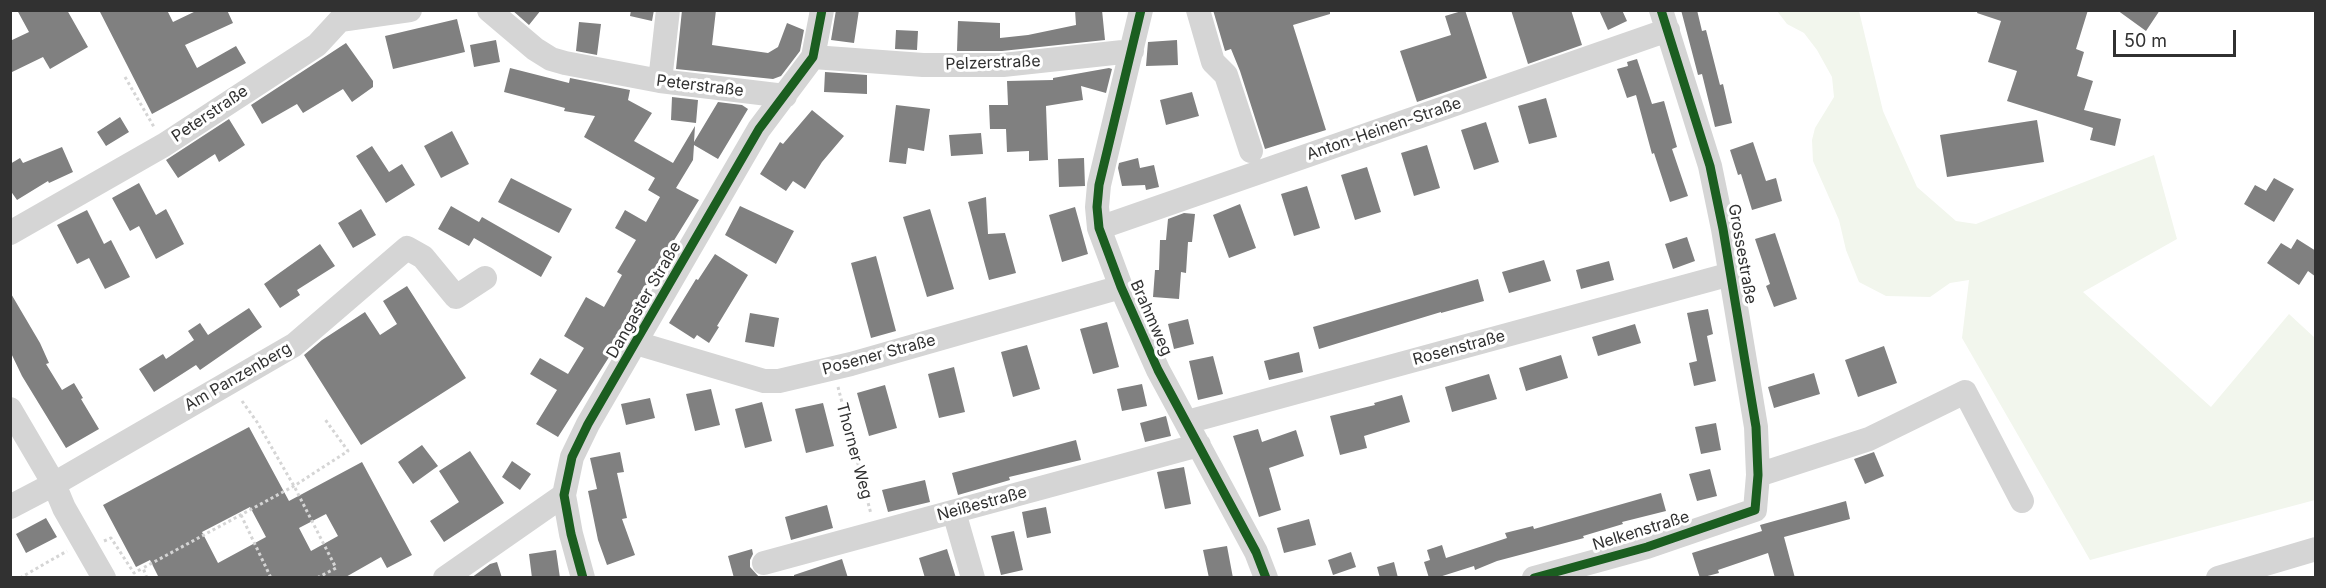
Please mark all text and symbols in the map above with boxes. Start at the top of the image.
scale bar [2116,18,2239,56]
text: 50 m [2124,30,2167,51]
street label: Pelzerstraße [945,52,1041,74]
street label: Peterstraße [655,71,745,101]
street label: Peterstraße [168,82,252,146]
street label: Anton-Heinen-Straße [1304,93,1464,165]
street label: Grossestraße [1724,202,1760,306]
street label: Dangaster Straße [603,238,685,362]
street label: Brahmweg [1126,277,1176,359]
street label: Rosenstraße [1411,326,1507,370]
street label: Posener Straße [820,331,938,379]
street label: Am Panzenberg [181,339,295,415]
street label: Thorner Weg [832,401,876,501]
street label: Neißestraße [935,483,1029,525]
street label: Nelkenstraße [1590,507,1692,555]

